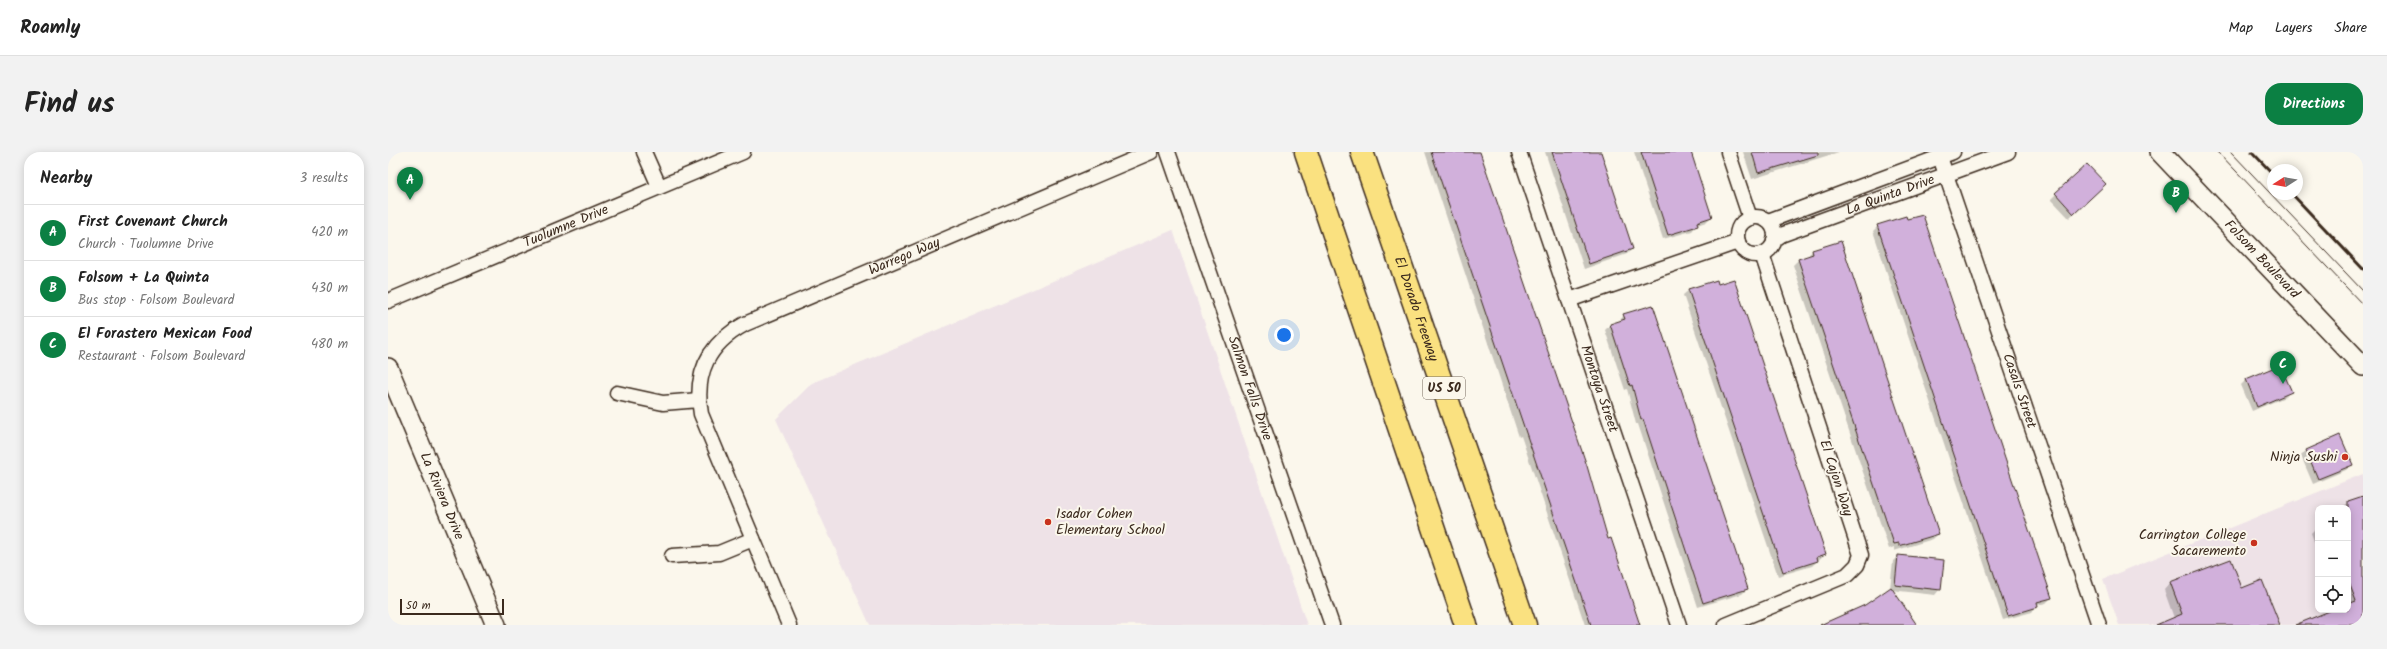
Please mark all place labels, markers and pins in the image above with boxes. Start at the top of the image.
pin: A [397,167,423,200]
pin: B [2163,180,2189,213]
pin: C [2270,351,2296,384]
place label: Ninja Sushi [2270,446,2338,468]
marker: Ninja Sushi [2340,452,2350,462]
place label: Isador Cohen Elementary School [1056,503,1165,541]
marker: Isador Cohen Elementary School [1043,517,1053,527]
place label: Carrington College Sacaremento [2139,524,2247,562]
marker: Carrington College Sacaremento [2249,538,2259,548]

